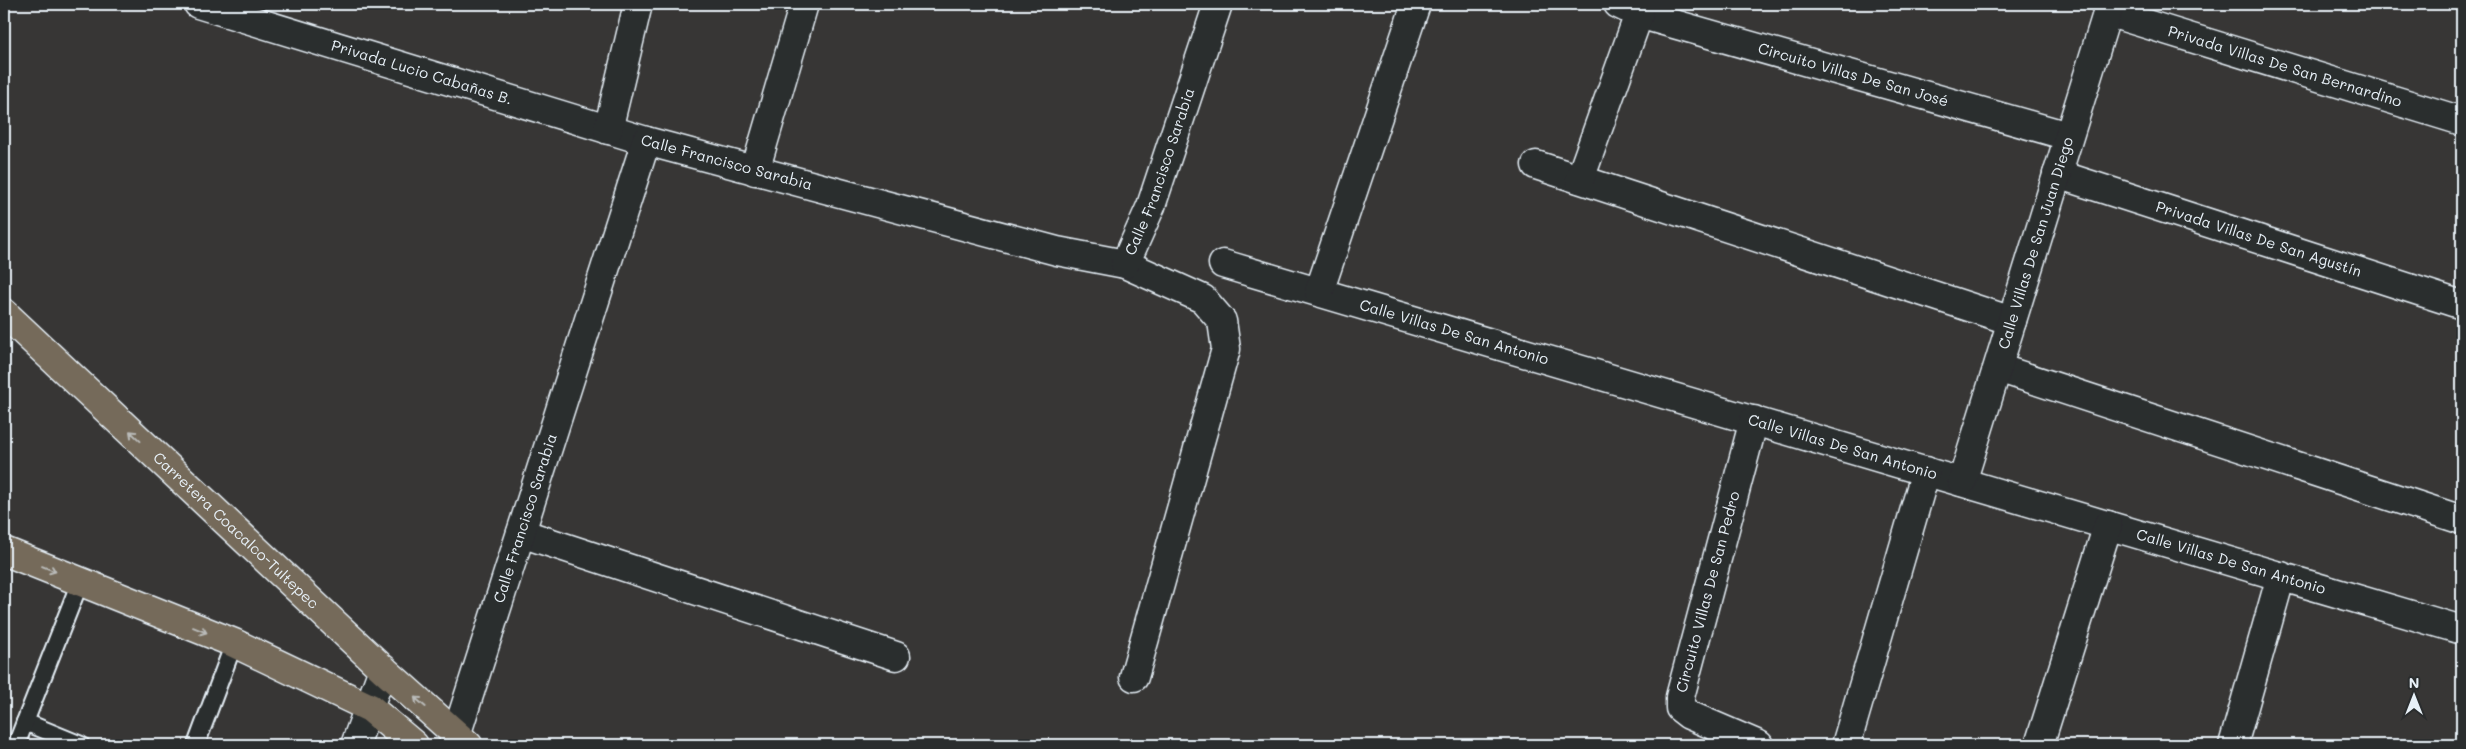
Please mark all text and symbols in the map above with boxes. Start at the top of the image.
street label: Privada Villas De San Bernardino [2166,20,2405,111]
street label: Privada Lucio Cabañas B. [329,34,515,109]
street label: Circuito Villas De San José [1756,37,1951,111]
street label: Calle Francisco Sarabia [1119,85,1199,258]
street label: Calle Francisco Sarabia [639,129,815,194]
street label: Calle Villas De San Juan Diego [1993,134,2077,351]
street label: Privada Villas De San Agustín [2154,196,2364,281]
street label: Calle Villas De San Antonio [1357,294,1551,369]
street label: Calle Villas De San Antonio [1746,409,1940,483]
one-way arrow [128,430,141,442]
street label: Calle Francisco Sarabia [488,431,561,605]
street label: Carretera Coacalco-Tultepec [149,447,324,613]
street label: Circuito Villas De San Pedro [1671,489,1744,695]
street label: Calle Villas De San Antonio [2134,523,2328,598]
one-way arrow [41,565,56,575]
one-way arrow [192,625,207,635]
north arrow [2388,672,2438,722]
text: N [2409,673,2419,692]
one-way arrow [414,696,427,708]

